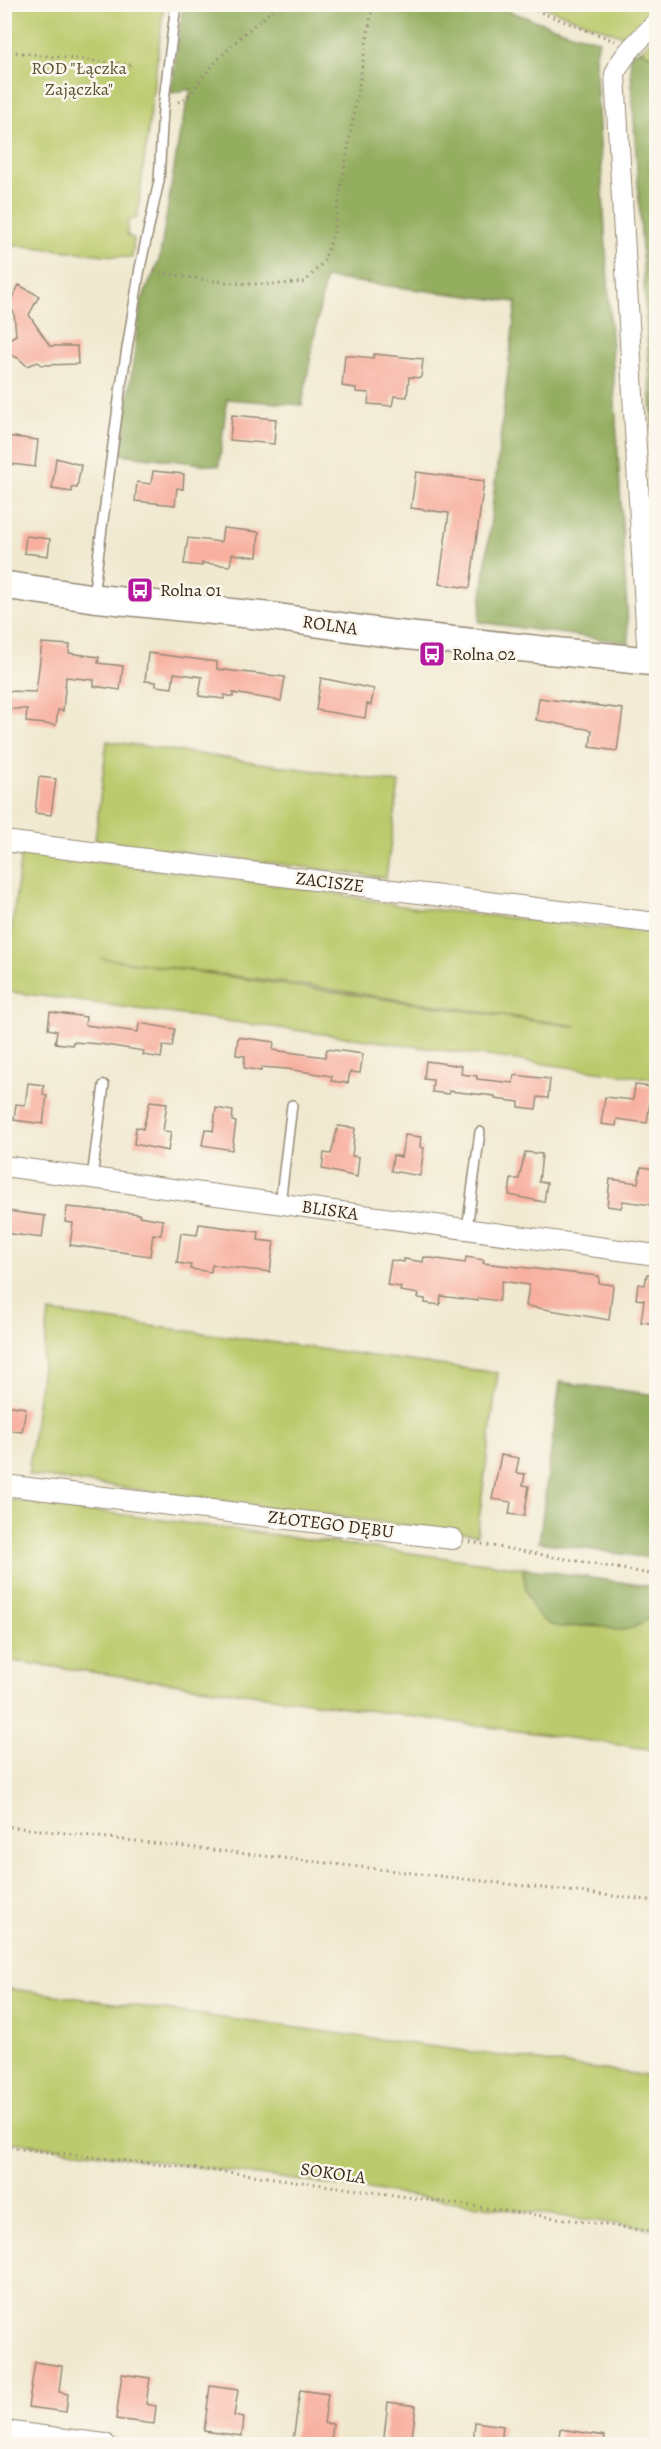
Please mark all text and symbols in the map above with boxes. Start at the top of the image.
park label: ROD "Łączka Zajączka" [31,56,127,101]
bus stop icon: Rolna 01 [125,575,155,605]
place label: Rolna 01 [160,578,221,602]
street label: ROLNA [301,609,360,641]
bus stop icon: Rolna 02 [417,639,447,669]
place label: Rolna 02 [452,642,516,666]
street label: ZACISZE [294,866,366,898]
street label: BLISKA [300,1194,360,1226]
street label: ZŁOTEGO DĘBU [267,1504,395,1544]
street label: SOKOLA [299,2157,368,2190]

